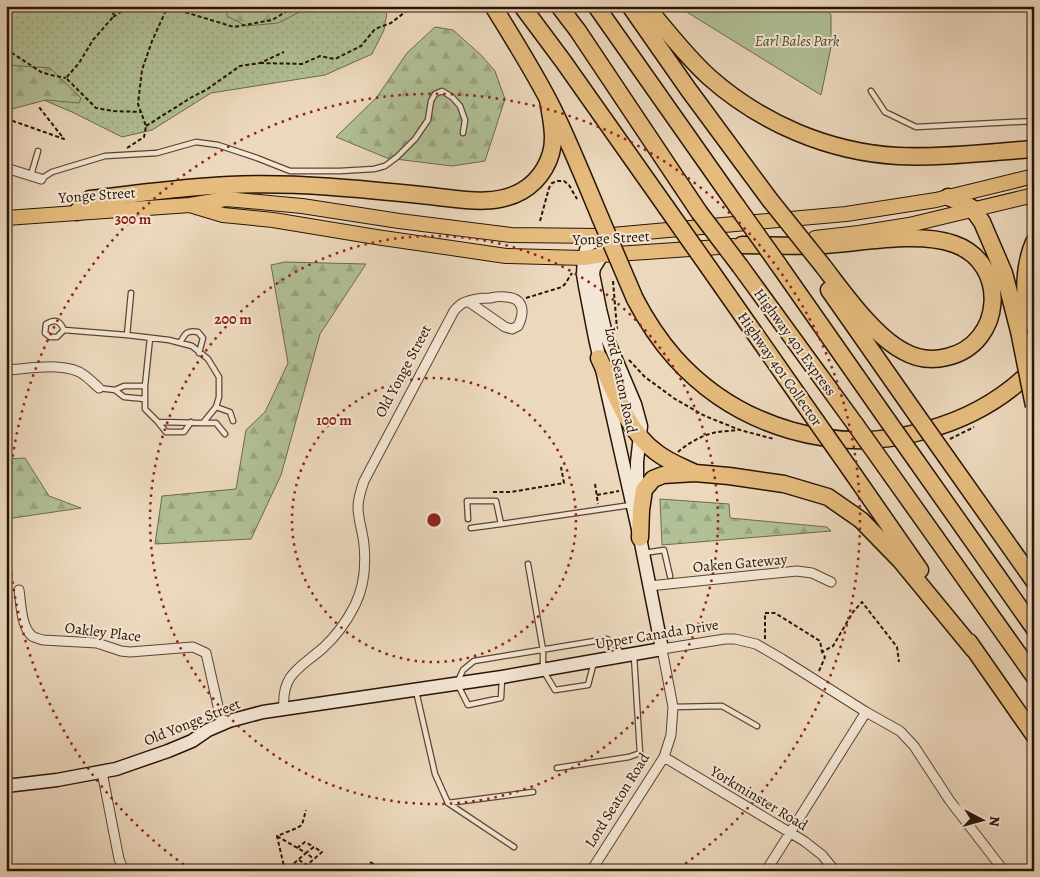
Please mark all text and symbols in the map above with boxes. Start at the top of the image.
park label: Earl Bales Park [755,31,840,51]
street label: Yonge Street [57,182,136,208]
text: 300 m [115,209,152,229]
street label: Yonge Street [571,226,650,250]
street label: Highway 401 Express [749,284,841,400]
street label: Highway 401 Collector [733,308,827,430]
text: 200 m [214,309,252,329]
street label: Old Yonge Street [370,321,436,421]
street label: Lord Seaton Road [600,325,642,436]
text: 100 m [316,410,352,430]
centre of rings [425,511,443,529]
street label: Oaken Gateway [692,549,788,577]
street label: Upper Canada Drive [594,614,720,654]
street label: Oakley Place [64,617,143,647]
street label: Old Yonge Street [141,694,243,750]
street label: Lord Seaton Road [580,748,655,851]
street label: Yorkminster Road [706,760,812,836]
north arrow [958,794,1008,844]
text: N [984,815,1004,827]

